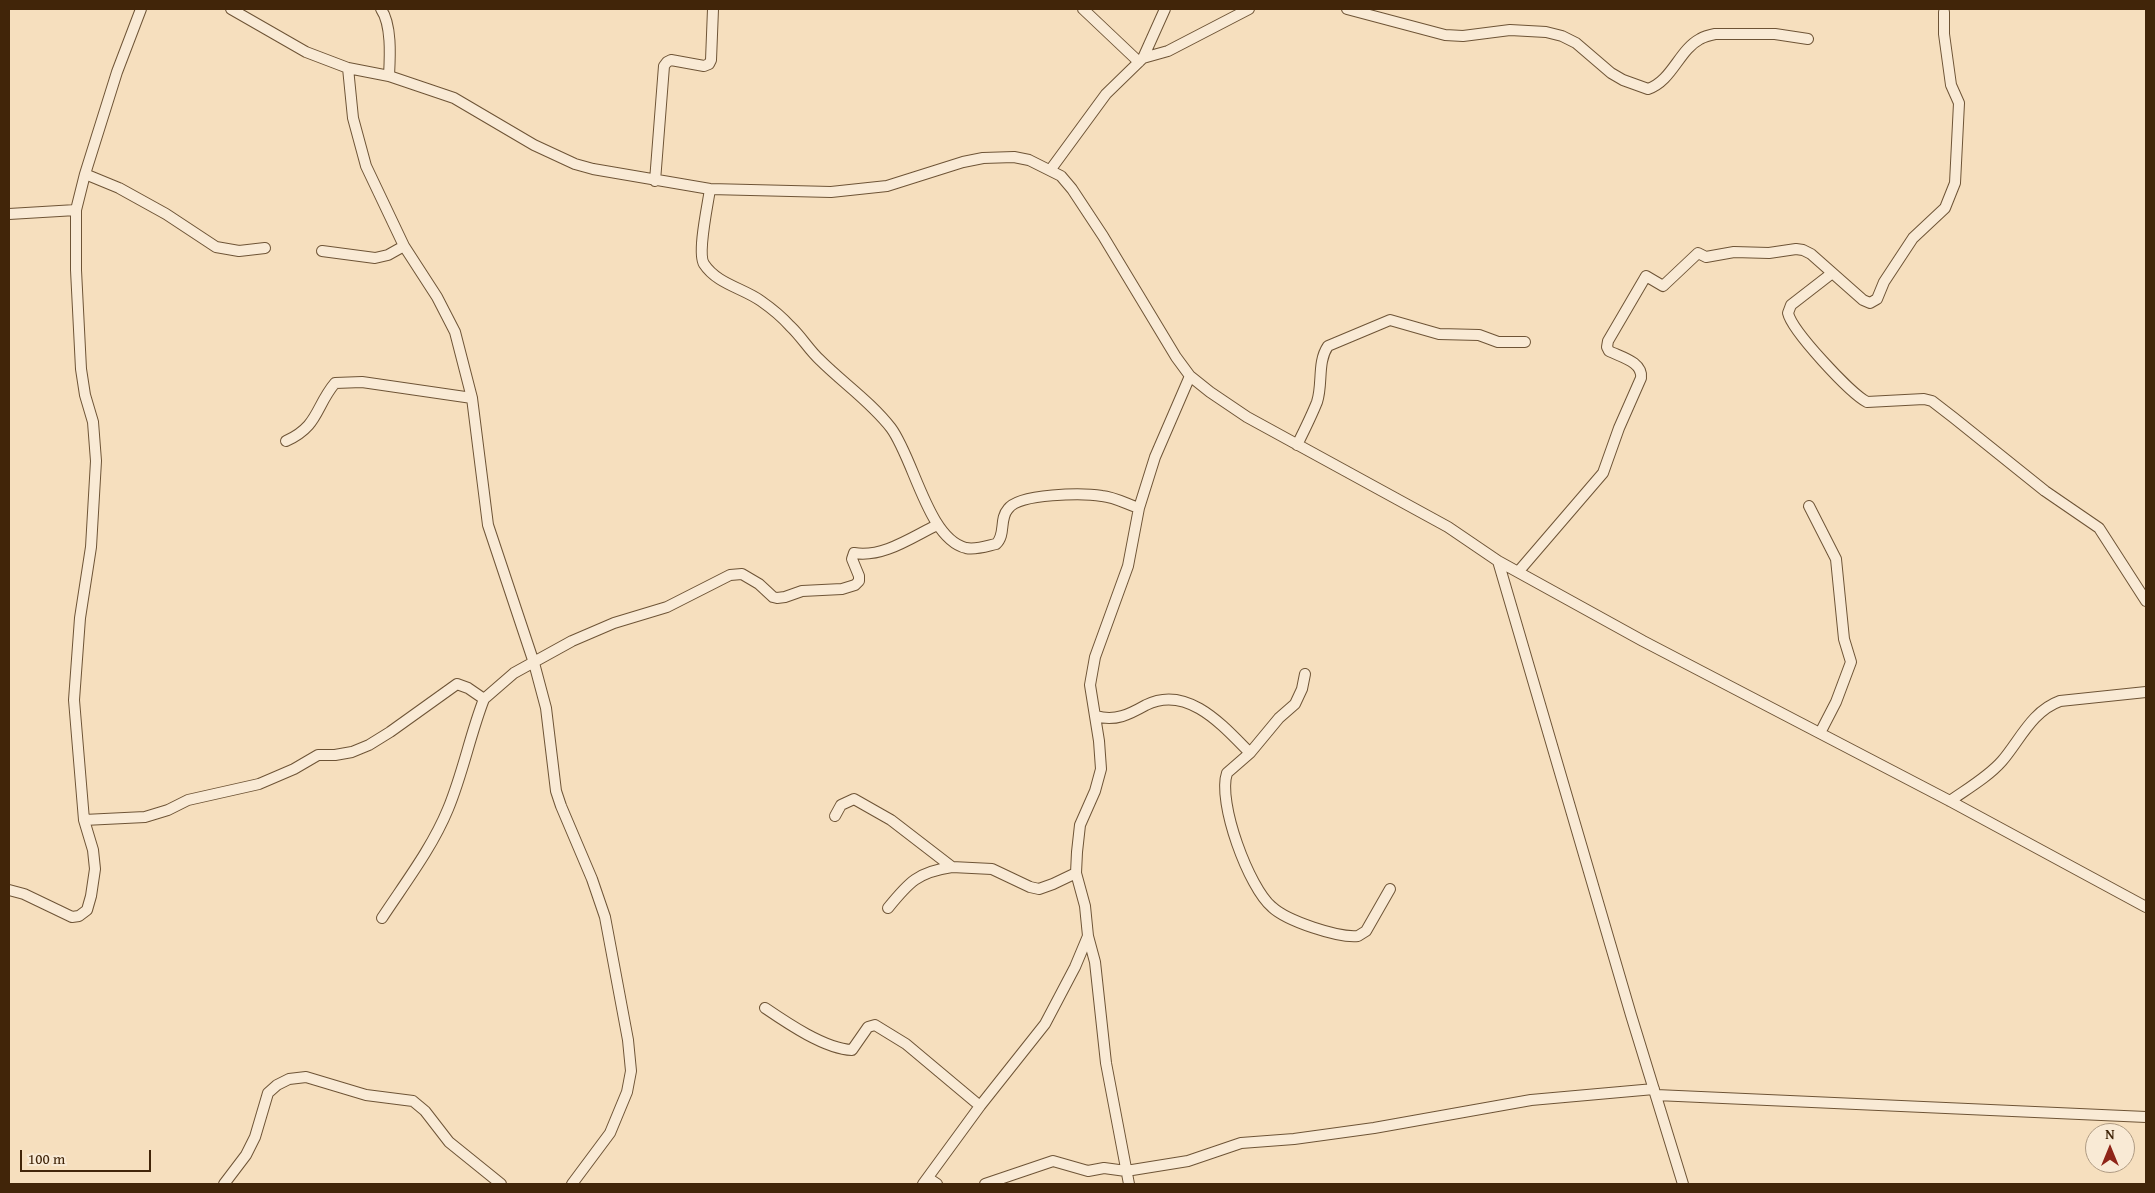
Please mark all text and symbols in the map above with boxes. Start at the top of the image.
north arrow [2085,1123,2135,1173]
text: N [2105,1124,2115,1144]
scale bar [22,1140,154,1172]
text: 100 m [28,1148,65,1169]

